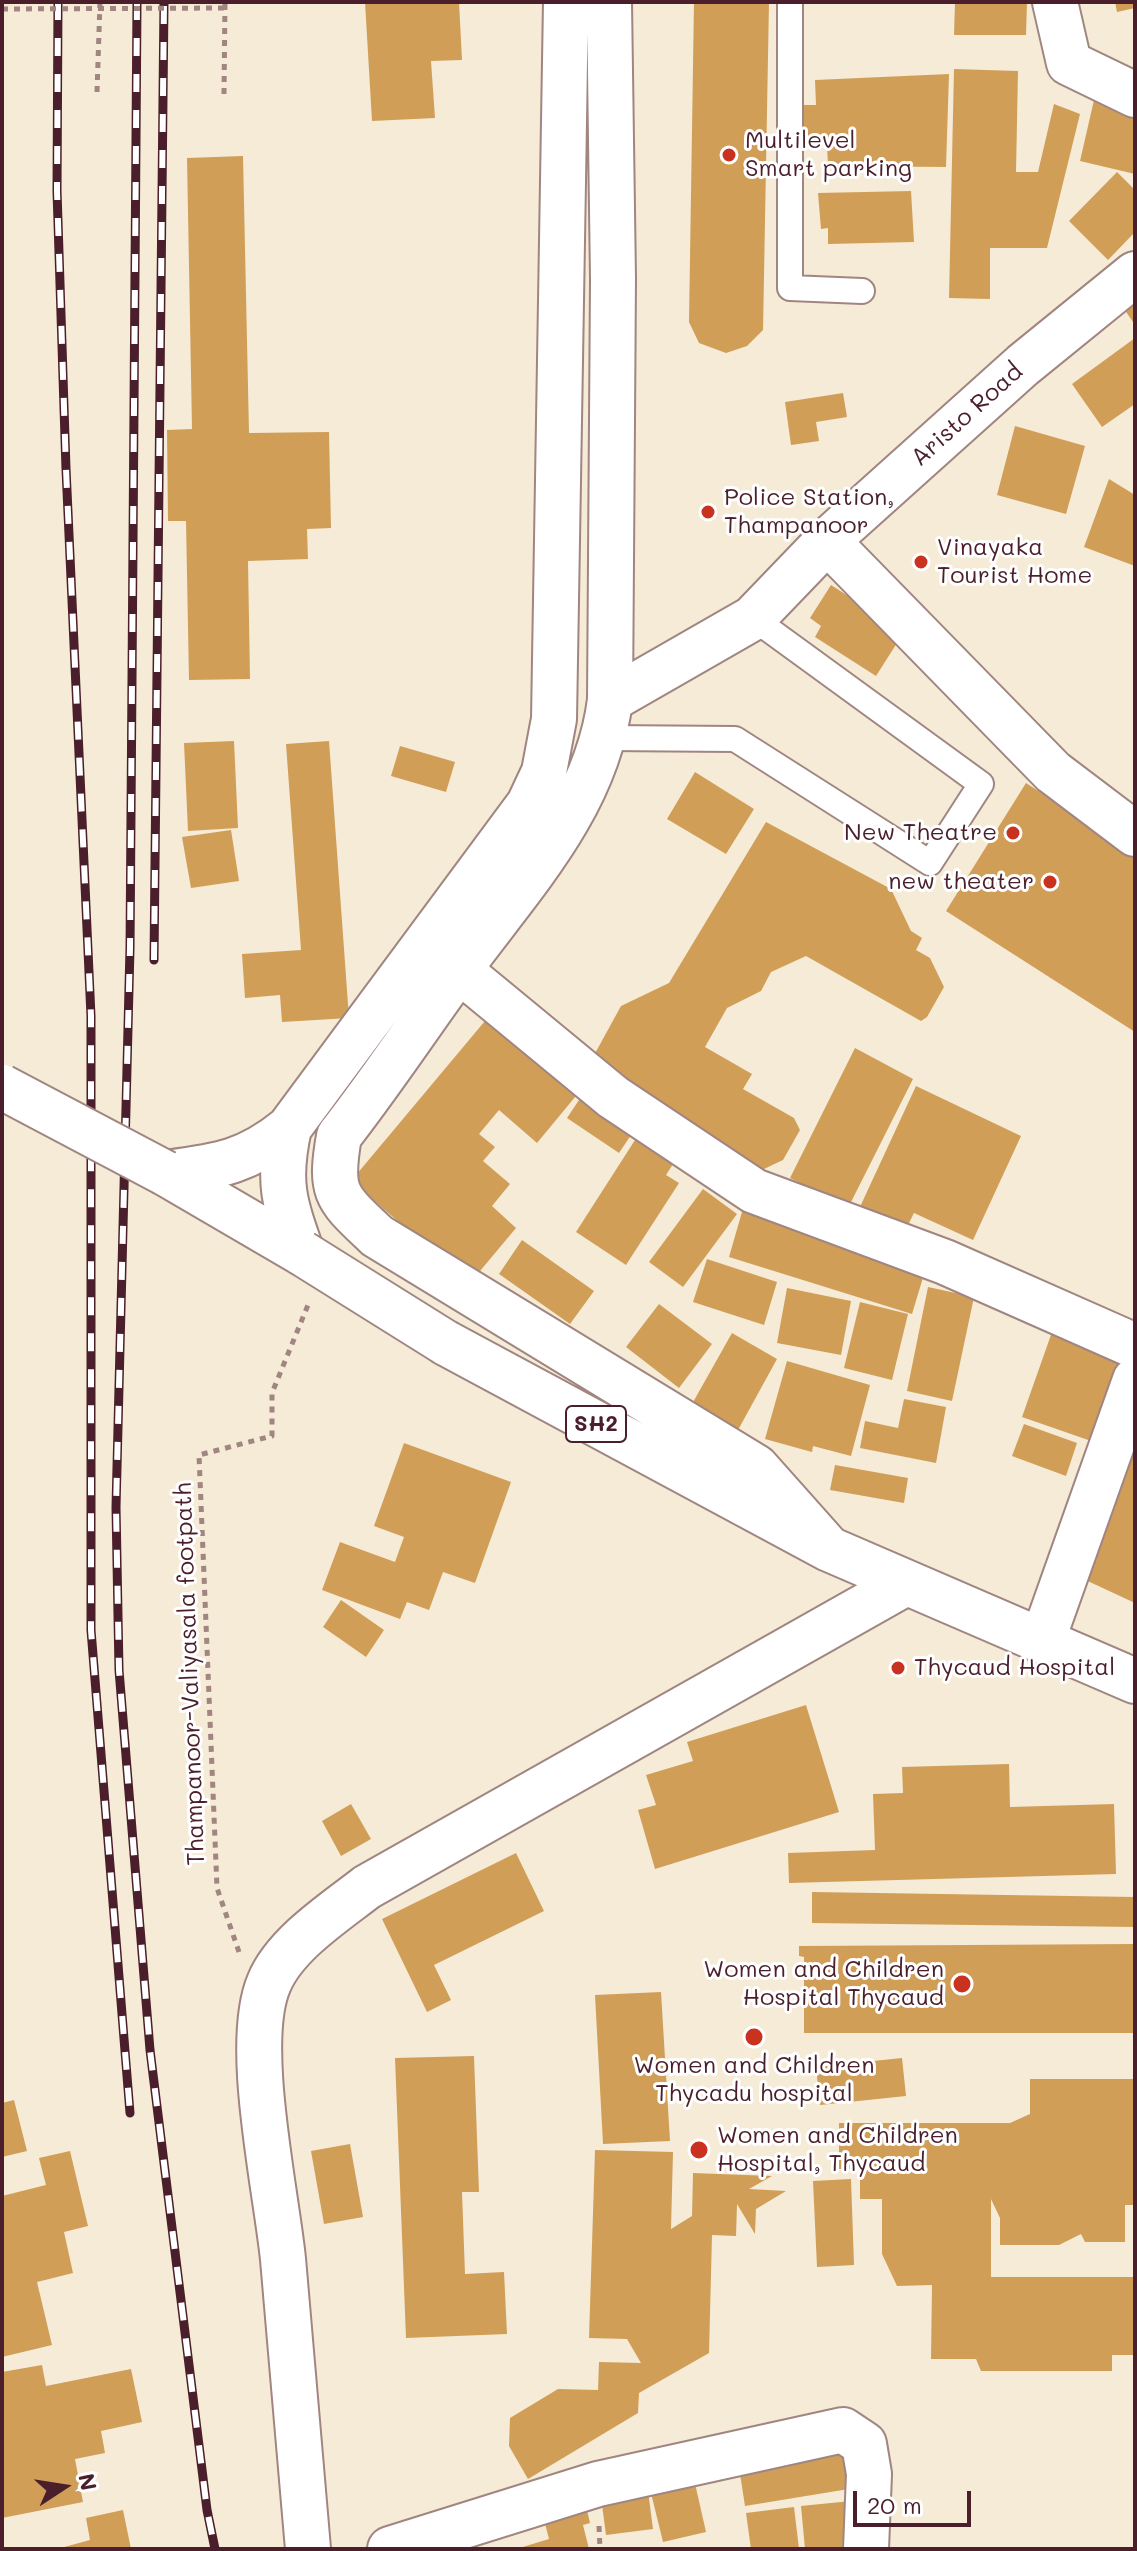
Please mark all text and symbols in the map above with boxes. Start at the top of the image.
place label: Multilevel Smart parking [745,127,912,183]
marker: Multilevel Smart parking [720,146,738,164]
street label: Aristo Road [905,357,1029,473]
place label: Police Station, Thampanoor [724,484,895,540]
marker: Police Station, Thampanoor [699,503,717,521]
place label: Vinayaka Tourist Home [937,534,1092,590]
marker: Vinayaka Tourist Home [912,553,930,571]
place label: New Theatre [844,819,997,847]
marker: New Theatre [1004,824,1022,842]
place label: new theater [888,868,1034,896]
marker: new theater [1041,873,1059,891]
road number: SH2 [566,1406,626,1442]
street label: Thampanoor-Valiyasala footpath [169,1482,211,1866]
place label: Thycaud Hospital [914,1654,1115,1682]
marker: Thycaud Hospital [889,1659,907,1677]
place label: Women and Children Hospital Thycaud [703,1956,944,2012]
marker: Women and Children Hospital Thycaud [951,1973,973,1995]
marker: Women and Children Thycadu hospital [743,2026,765,2048]
place label: Women and Children Thycadu hospital [634,2052,874,2108]
place label: Women and Children Hospital, Thycaud [717,2122,958,2178]
marker: Women and Children Hospital, Thycaud [688,2139,710,2161]
north arrow [24,2447,104,2527]
text: N [72,2471,104,2493]
scale bar [857,2475,975,2525]
text: 20 m [867,2489,922,2520]

